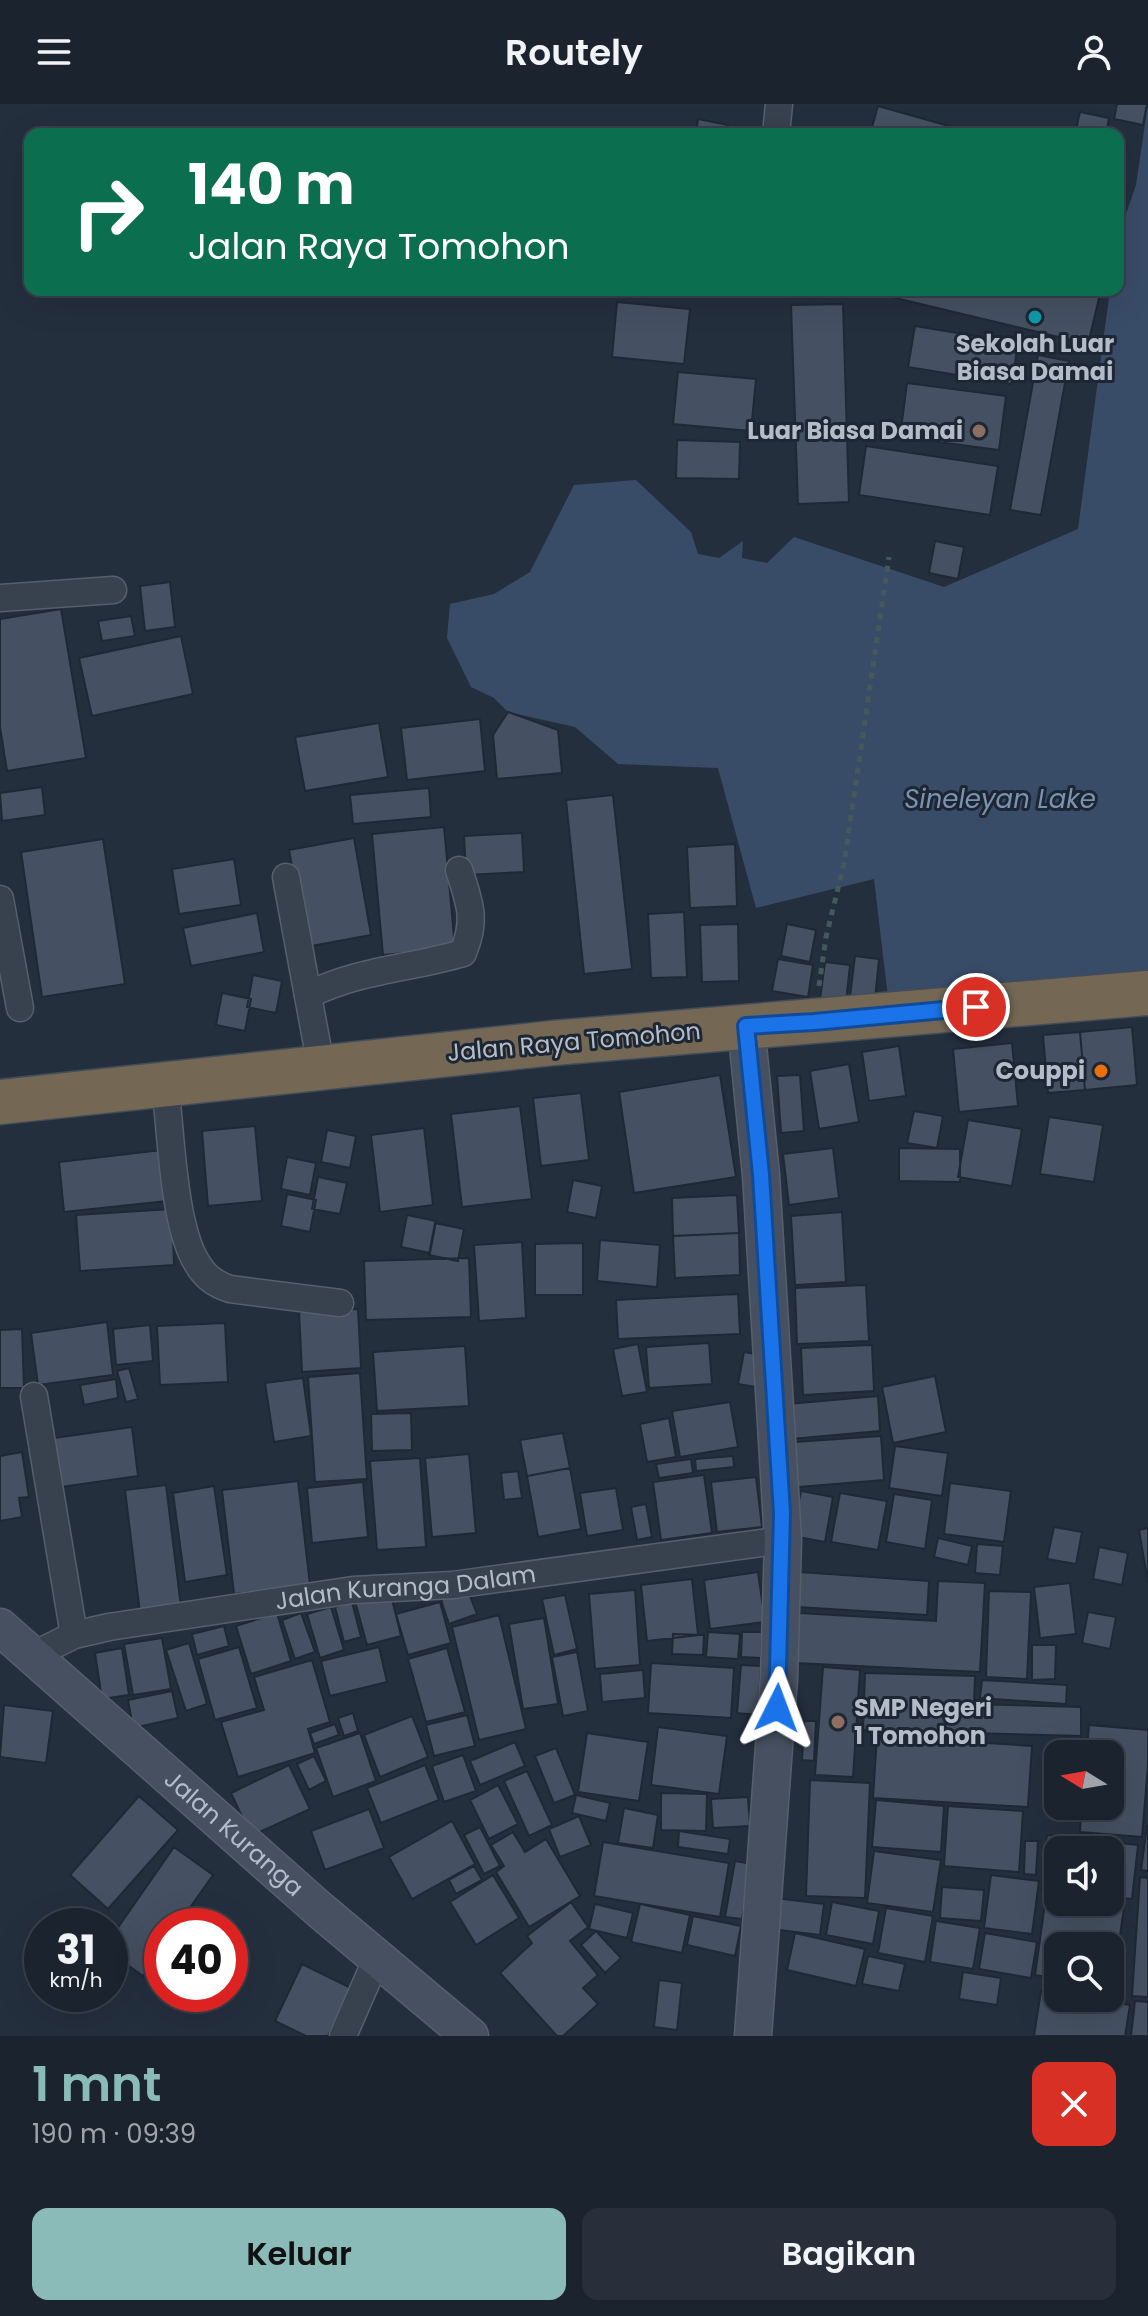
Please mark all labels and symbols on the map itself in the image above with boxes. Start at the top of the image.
marker: Sekolah Luar Biasa Damai [1026,308,1044,326]
place label: Sekolah Luar Biasa Damai [956,327,1114,388]
place label: Luar Biasa Damai [747,414,963,447]
marker: Luar Biasa Damai [970,422,988,440]
water label: Sineleyan Lake [904,781,1096,817]
pin [942,973,1010,1041]
street label: Jalan Raya Tomohon [446,1014,702,1069]
place label: Couppi [996,1054,1085,1087]
marker: Couppi [1092,1062,1110,1080]
street label: Jalan Kuranga Dalam [273,1557,538,1618]
position arrow [735,1666,819,1750]
place label: SMP Negeri 1 Tomohon [854,1691,992,1752]
marker: SMP Negeri 1 Tomohon [829,1713,847,1731]
north arrow [1044,1740,1124,1820]
street label: Jalan Kuranga [157,1763,311,1904]
speed limit sign: 40 [144,1908,248,2012]

